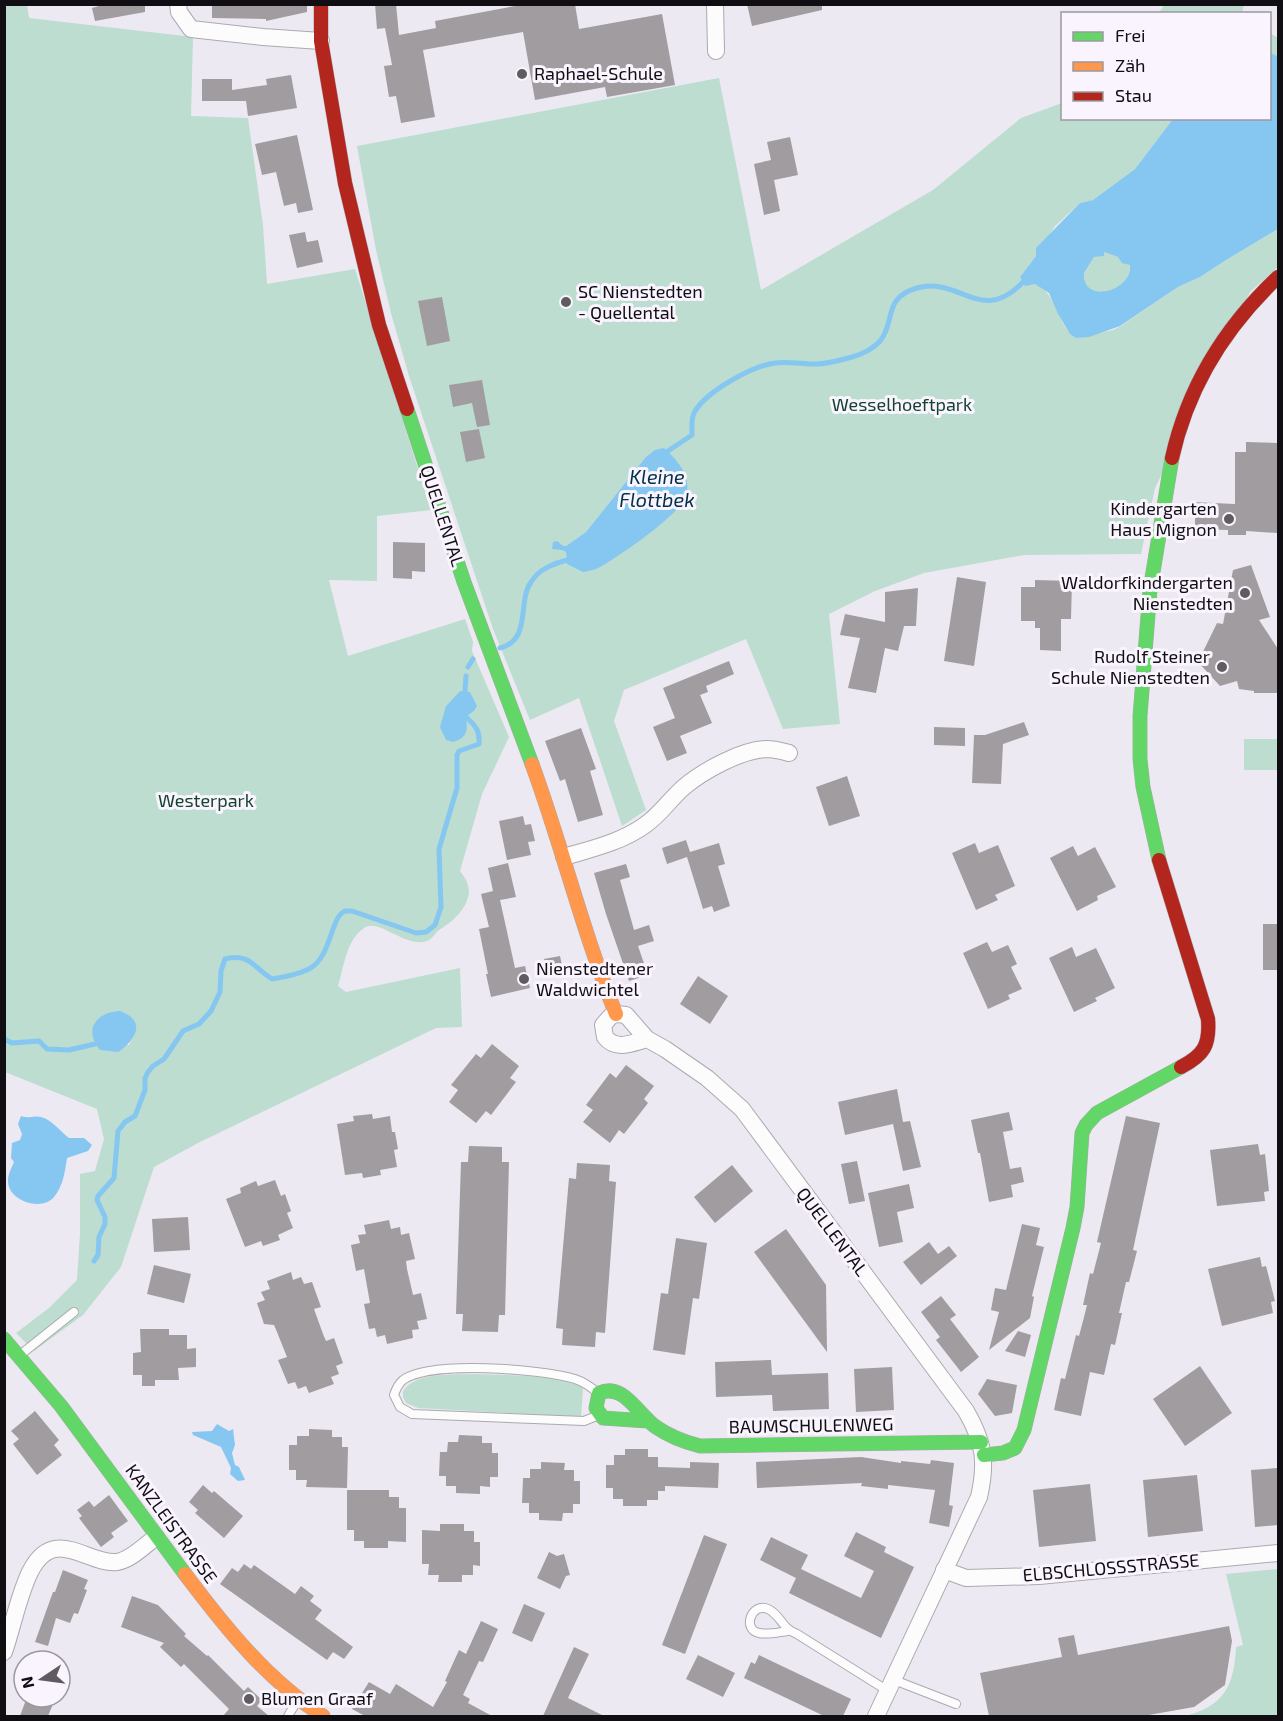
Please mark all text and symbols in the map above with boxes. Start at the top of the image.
legend [1061,12,1271,120]
text: Frei [1115,24,1146,46]
text: Zäh [1115,54,1146,76]
place label: Raphael-Schule [534,62,663,84]
marker: Raphael-Schule [515,67,529,81]
text: Stau [1115,84,1152,106]
place label: SC Nienstedten - Quellental [578,280,703,323]
marker: SC Nienstedten - Quellental [559,295,573,309]
park label: Wesselhoeftpark [832,393,972,415]
street label: QUELLENTAL [416,462,470,569]
water label: Kleine Flottbek [619,464,695,511]
place label: Kindergarten Haus Mignon [1110,497,1217,540]
marker: Kindergarten Haus Mignon [1222,512,1236,526]
place label: Waldorfkindergarten Nienstedten [1061,571,1233,614]
marker: Waldorfkindergarten Nienstedten [1238,586,1252,600]
place label: Rudolf Steiner Schule Nienstedten [1051,645,1210,688]
marker: Rudolf Steiner Schule Nienstedten [1215,660,1229,674]
park label: Westerpark [158,789,254,811]
place label: Nienstedtener Waldwichtel [536,957,653,1000]
marker: Nienstedtener Waldwichtel [517,972,531,986]
street label: QUELLENTAL [792,1183,873,1280]
street label: BAUMSCHULENWEG [728,1413,894,1437]
street label: KANZLEISTRASSE [121,1460,222,1587]
street label: ELBSCHLOSSSTRASSE [1022,1548,1200,1586]
north arrow [12,1649,72,1709]
text: N [16,1675,37,1690]
place label: Blumen Graaf [261,1687,374,1709]
marker: Blumen Graaf [242,1692,256,1706]

